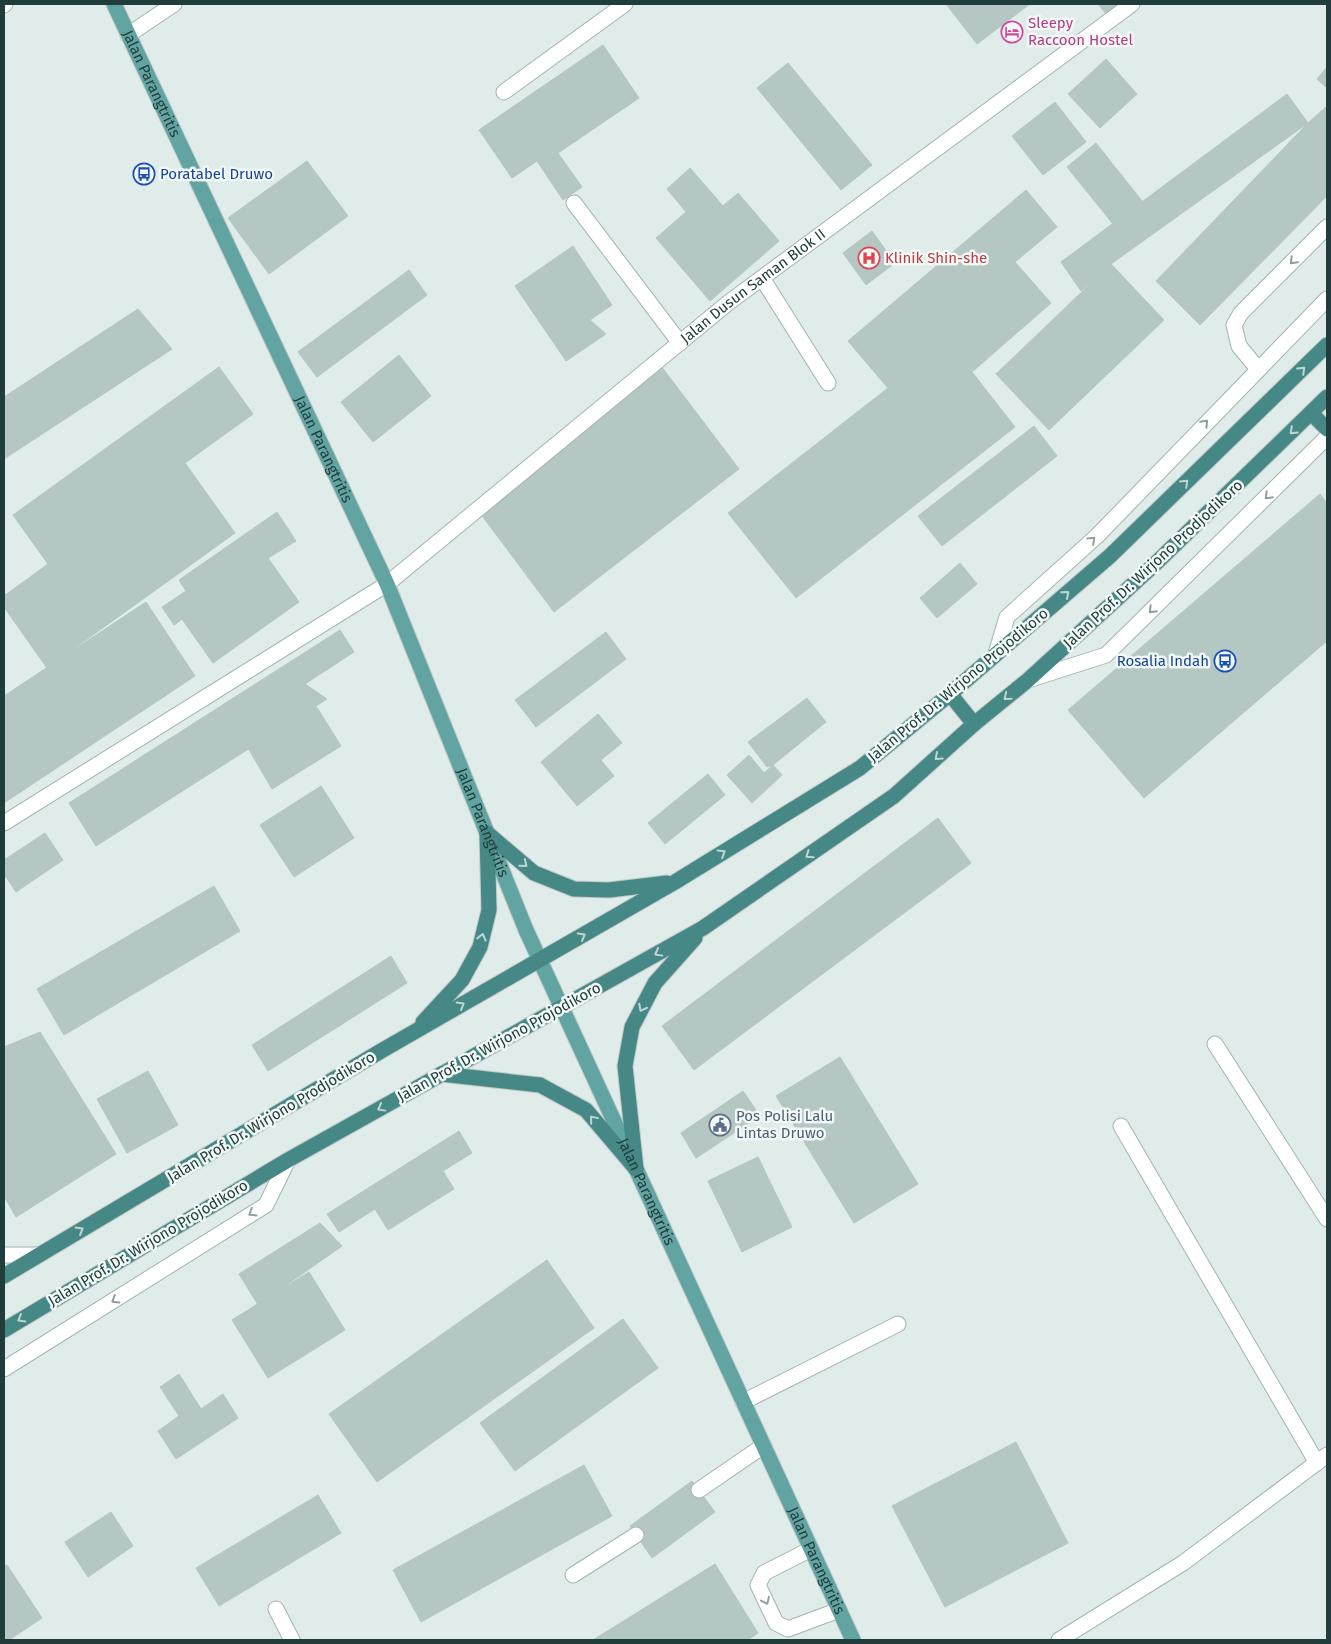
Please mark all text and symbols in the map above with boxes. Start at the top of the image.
place label: Sleepy Raccoon Hostel [1028,14,1133,49]
hotel icon: Sleepy Raccoon Hostel [1000,20,1024,44]
street label: Jalan Parangtritis [119,27,184,140]
bus stop icon: Poratabel Druwo [132,162,156,186]
place label: Poratabel Druwo [160,165,273,183]
street label: Jalan Dusun Saman Blok II [677,225,829,347]
hospital icon: Klinik Shin-she [857,246,881,270]
place label: Klinik Shin-she [885,249,987,267]
one-way arrow [1290,255,1299,264]
one-way arrow [1296,367,1305,376]
street label: Jalan Parangtritis [291,393,356,506]
one-way arrow [1200,420,1209,429]
one-way arrow [1289,426,1298,435]
street label: Jalan Prof. Dr. Wirjono Prodjodikoro [1060,476,1246,652]
one-way arrow [1179,480,1188,489]
one-way arrow [1265,490,1274,499]
one-way arrow [1087,536,1096,545]
one-way arrow [1060,591,1069,599]
street label: Jalan Prof. Dr. Wirjono Projodikoro [864,604,1052,766]
one-way arrow [1149,604,1158,613]
bus stop icon: Rosalia Indah [1213,649,1237,673]
place label: Rosalia Indah [1117,652,1209,670]
one-way arrow [1004,692,1013,701]
one-way arrow [935,751,944,760]
street label: Jalan Parangtritis [453,765,513,880]
one-way arrow [805,849,815,858]
one-way arrow [716,850,725,860]
one-way arrow [518,858,527,867]
one-way arrow [576,932,585,942]
one-way arrow [477,933,487,941]
one-way arrow [655,947,664,957]
street label: Jalan Prof. Dr. Wirjono Projodikoro [394,978,604,1106]
one-way arrow [455,1002,464,1012]
one-way arrow [638,1003,648,1012]
street label: Jalan Prof. Dr. Wirjono Prodjodikoro [164,1048,378,1186]
one-way arrow [378,1101,387,1111]
place label: Pos Polisi Lalu Lintas Druwo [736,1107,833,1142]
public building icon: Pos Polisi Lalu Lintas Druwo [708,1113,732,1137]
one-way arrow [591,1116,599,1125]
street label: Jalan Parangtritis [614,1135,679,1248]
street label: Jalan Prof. Dr. Wirjono Projodikoro [45,1176,251,1310]
one-way arrow [249,1207,258,1217]
one-way arrow [74,1227,83,1237]
one-way arrow [111,1294,120,1303]
one-way arrow [17,1313,26,1323]
street label: Jalan Parangtritis [784,1504,849,1617]
one-way arrow [759,1596,770,1605]

